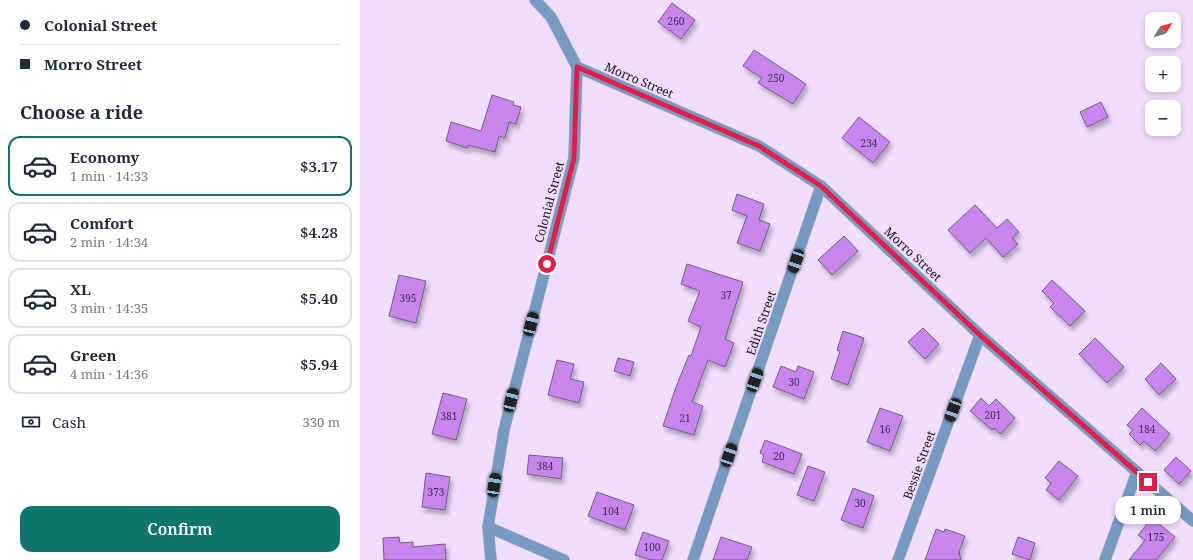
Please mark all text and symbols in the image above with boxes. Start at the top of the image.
north arrow [1145,12,1181,48]
map controls [1145,12,1181,136]
house number: 260 [668,14,685,28]
text: Colonial Street [44,15,157,35]
text: Morro Street [44,54,142,74]
button: + [1145,56,1181,92]
street label: Morro Street [602,58,676,102]
house number: 250 [768,71,785,85]
text: Choose a ride [20,100,143,124]
button: − [1145,100,1181,136]
house number: 234 [861,136,878,150]
text: Economy [70,147,139,167]
icon: car [22,148,58,184]
text: $3.17 [300,156,338,176]
street label: Colonial Street [530,159,568,245]
text: 1 min · 14:33 [70,167,148,185]
text: Comfort [70,213,133,233]
icon: car [22,214,58,250]
text: $4.28 [300,222,338,242]
street label: Morro Street [881,223,945,285]
text: 2 min · 14:34 [70,233,148,251]
car [786,248,806,274]
route start [538,255,556,273]
text: XL [70,279,91,299]
icon: car [22,280,58,316]
text: $5.40 [300,288,338,308]
house number: 37 [720,288,732,302]
street label: Edith Street [742,288,780,358]
house number: 395 [400,291,416,305]
text: 3 min · 14:35 [70,299,148,317]
car [522,311,540,337]
text: Green [70,345,117,365]
icon: car [22,346,58,382]
text: $5.94 [300,354,338,374]
text: 4 min · 14:36 [70,365,148,383]
car [745,367,765,393]
house number: 30 [788,375,800,389]
car [502,387,520,413]
car [943,397,963,423]
house number: 201 [985,408,1001,422]
house number: 381 [441,409,457,423]
icon: cash [20,411,42,433]
house number: 21 [679,411,691,425]
text: Cash [52,412,86,432]
text: 330 m [303,413,340,431]
house number: 16 [879,422,891,436]
house number: 184 [1139,422,1156,436]
street label: Bessie Street [899,428,939,502]
car [719,442,739,468]
house number: 20 [773,449,785,463]
house number: 384 [537,459,554,473]
car [486,472,502,498]
route end [1139,473,1157,491]
house number: 373 [428,485,445,499]
house number: 30 [854,496,866,510]
callout: 1 min [1115,496,1181,524]
text: 1 min [1130,501,1166,519]
house number: 104 [603,504,620,518]
button: Confirm [20,506,340,552]
house number: 175 [1148,530,1164,544]
house number: 100 [644,540,661,554]

